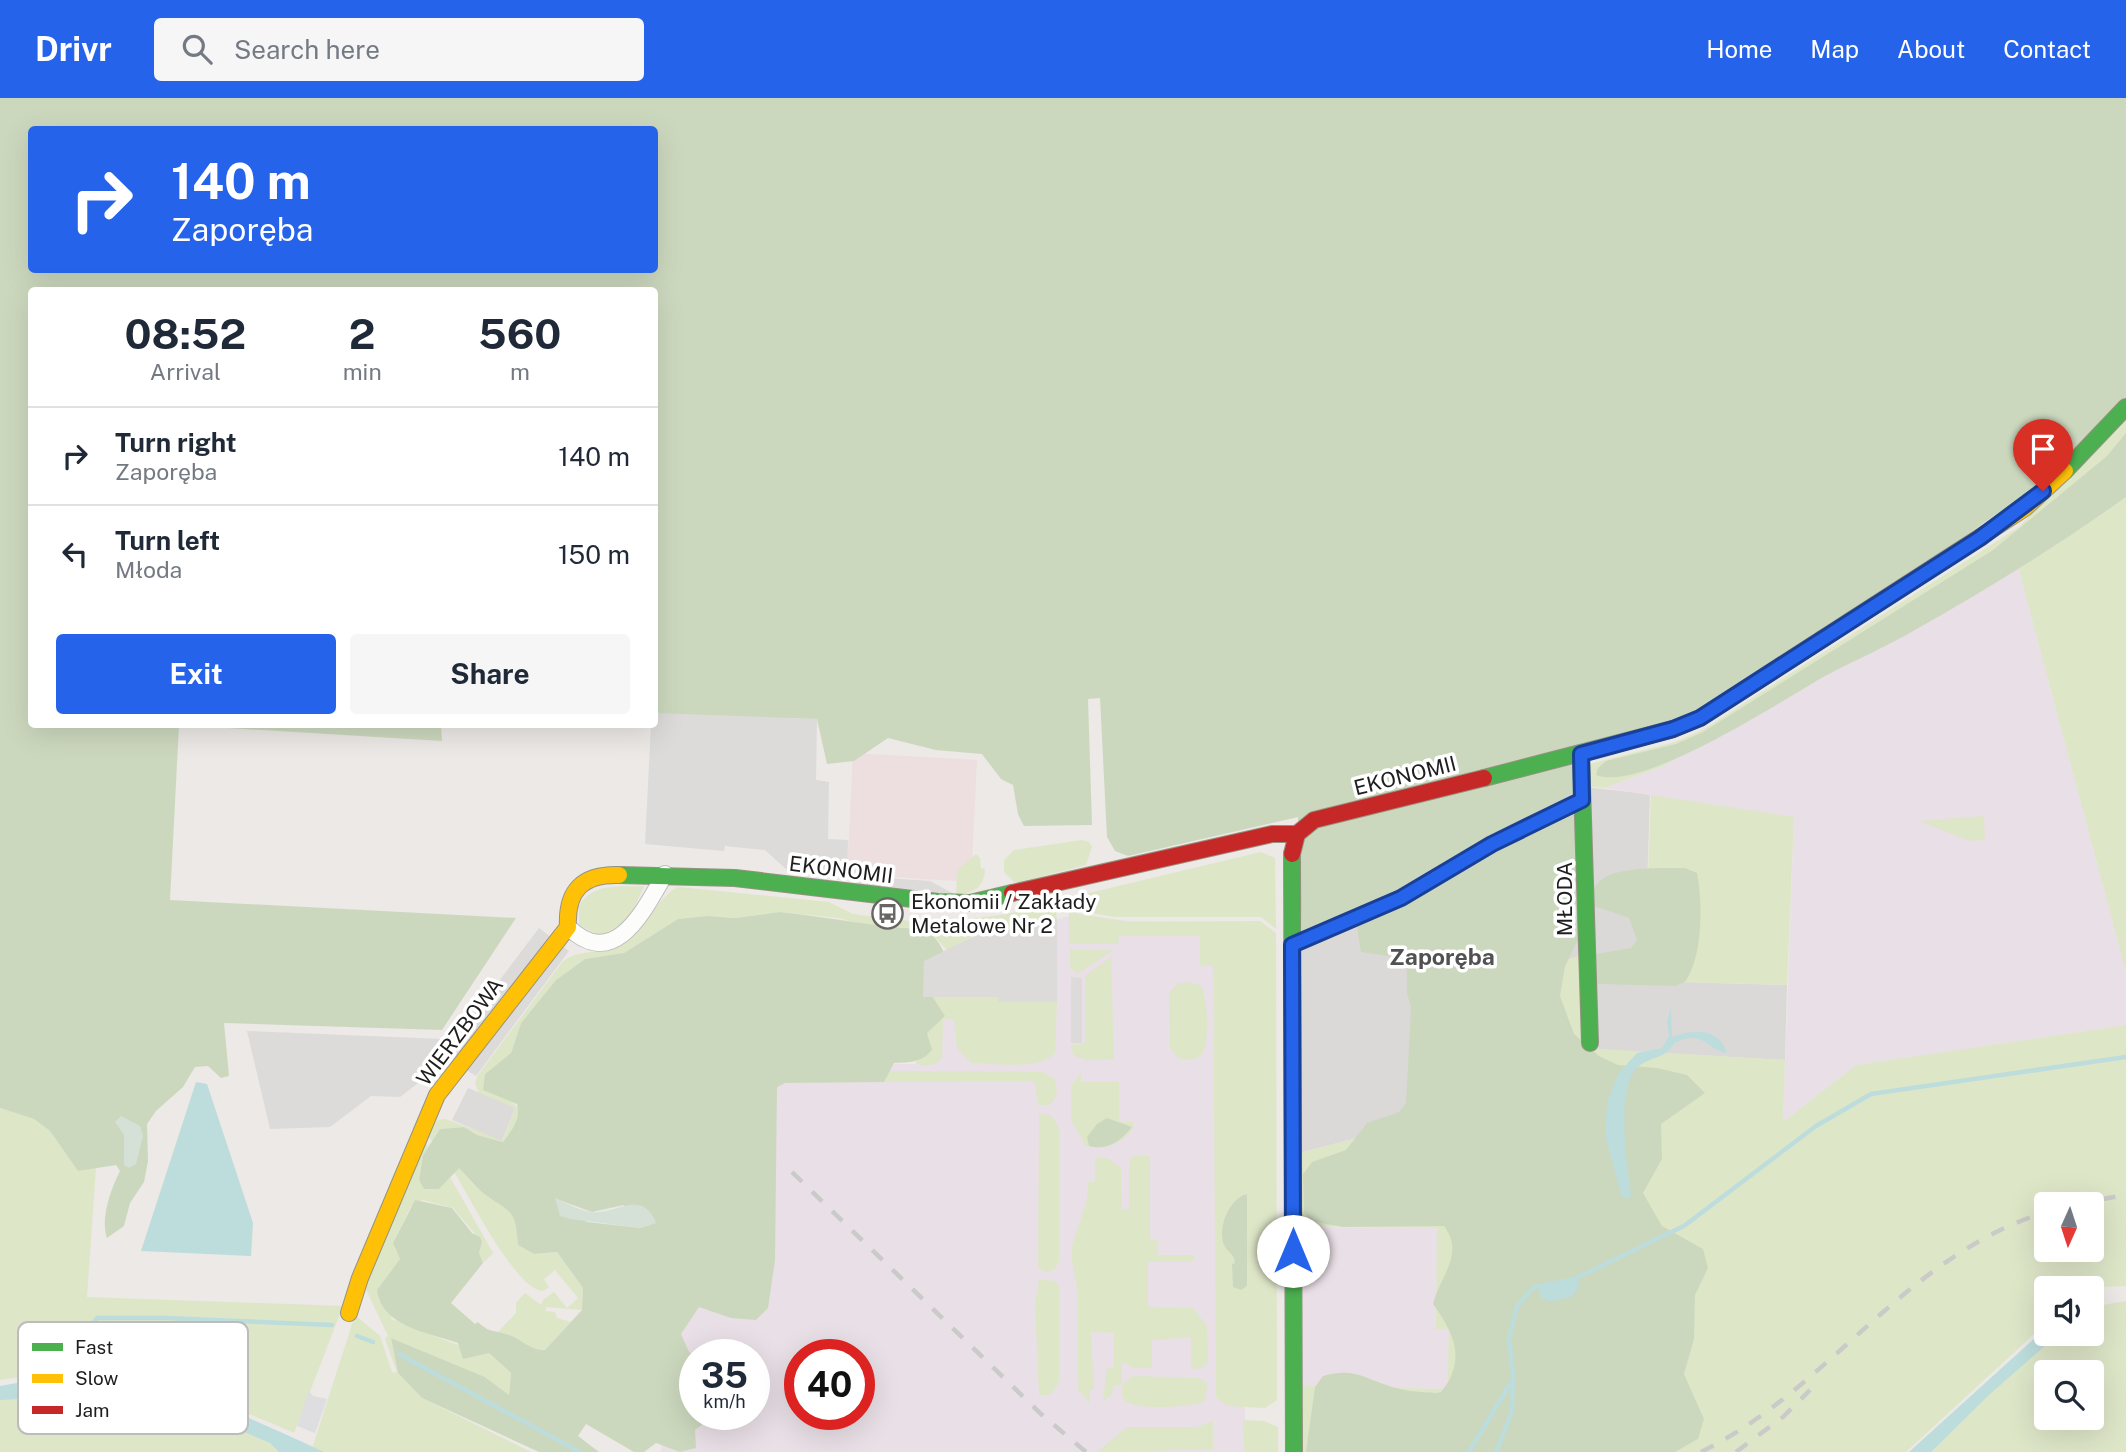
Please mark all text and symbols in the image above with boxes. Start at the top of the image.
search box [154,18,644,81]
text: Drivr [35,30,112,68]
icon: search [178,30,216,68]
text: Search here [234,34,380,65]
text: Home [1706,35,1772,63]
text: Map [1810,35,1859,63]
text: About [1897,35,1965,63]
text: Contact [2003,35,2091,63]
text: 140 m [171,152,311,210]
icon: right [56,154,147,245]
text: Zaporęba [171,211,313,248]
text: 08:52 [125,309,246,358]
text: 2 [349,309,376,358]
text: 560 [478,309,561,358]
text: Arrival [150,358,221,385]
text: min [343,358,382,385]
text: m [510,358,530,385]
pin [2013,419,2073,491]
text: Turn right [115,427,237,458]
icon: arrive [2024,430,2062,468]
icon: right [56,437,94,475]
text: 140 m [558,441,630,472]
text: Zaporęba [115,458,217,485]
text: Turn left [115,525,220,556]
icon: left [56,535,94,573]
text: 150 m [558,539,630,570]
text: Młoda [115,556,182,583]
button: Exit [56,634,336,714]
button: Share [350,634,630,714]
street label: EKONOMII [1351,751,1459,800]
street label: EKONOMII [788,851,895,888]
street label: MŁODA [1552,862,1577,936]
place label: Ekonomii / Zakłady Metalowe Nr 2 [911,889,1097,938]
bus stop icon: Ekonomii / Zakłady Metalowe Nr 2 [871,897,905,931]
district label: Zaporęba [1389,943,1495,970]
street label: WIERZBOWA [411,973,508,1090]
north arrow [2034,1192,2104,1262]
map controls [2034,1192,2104,1430]
position arrow [1256,1214,1330,1288]
button: sound [2034,1276,2104,1346]
legend [18,1322,248,1434]
text: Fast [75,1336,113,1358]
speed limit sign: 40 [784,1339,875,1430]
text: 35 [701,1355,748,1396]
button: search [2034,1360,2104,1430]
text: Slow [75,1367,119,1389]
text: km/h [703,1391,746,1412]
text: Jam [75,1399,109,1421]

